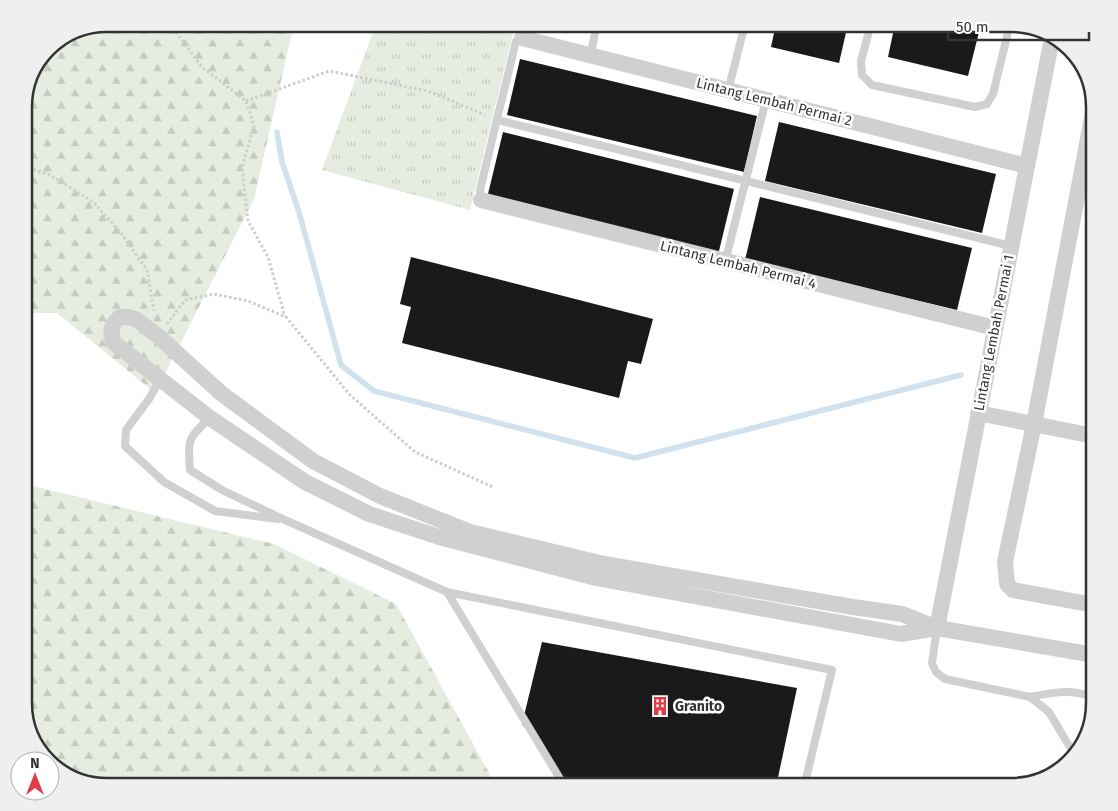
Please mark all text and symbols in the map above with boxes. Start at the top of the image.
scale bar [948,10,1089,42]
text: 50 m [956,18,989,36]
street label: Lintang Lembah Permai 2 [694,74,854,130]
street label: Lintang Lembah Permai 4 [658,237,818,293]
street label: Lintang Lembah Permai 1 [970,253,1018,413]
building icon: Granito [649,695,671,717]
place label: Granito [675,698,722,715]
north arrow [10,751,60,801]
text: N [30,755,40,772]

